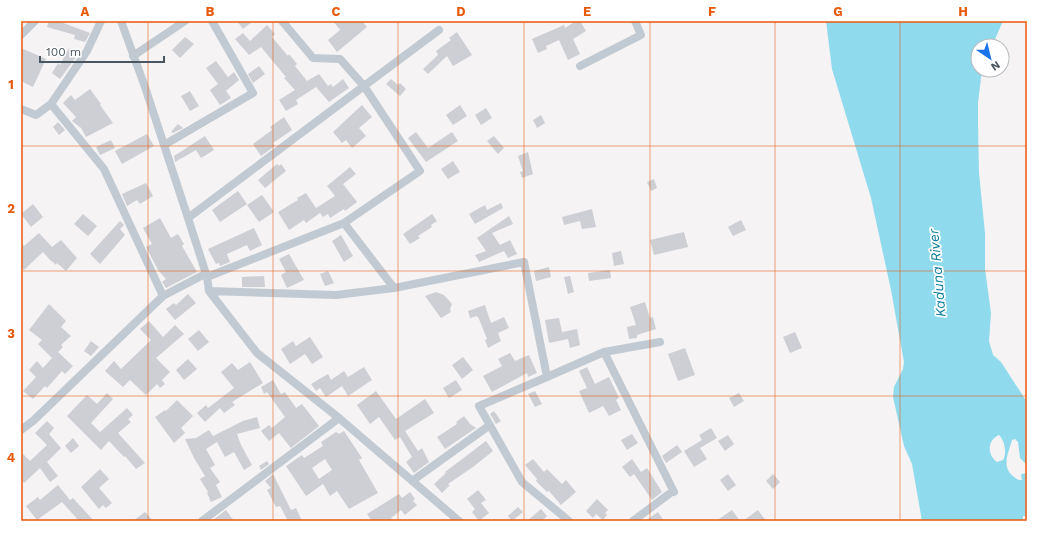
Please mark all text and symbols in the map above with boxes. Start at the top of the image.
text: A [81,4,90,19]
text: B [206,4,215,19]
text: C [332,4,341,19]
text: D [456,4,466,19]
text: E [583,4,591,19]
text: F [708,4,716,19]
text: G [833,4,843,19]
text: H [958,4,968,19]
scale bar [40,38,164,64]
north arrow [970,38,1010,78]
text: 100 m [46,45,81,59]
text: N [988,58,1003,73]
text: 1 [8,77,14,92]
text: 2 [7,201,15,216]
water label: Kaduna River [925,228,949,318]
text: 3 [7,326,15,341]
text: 4 [7,450,16,465]

